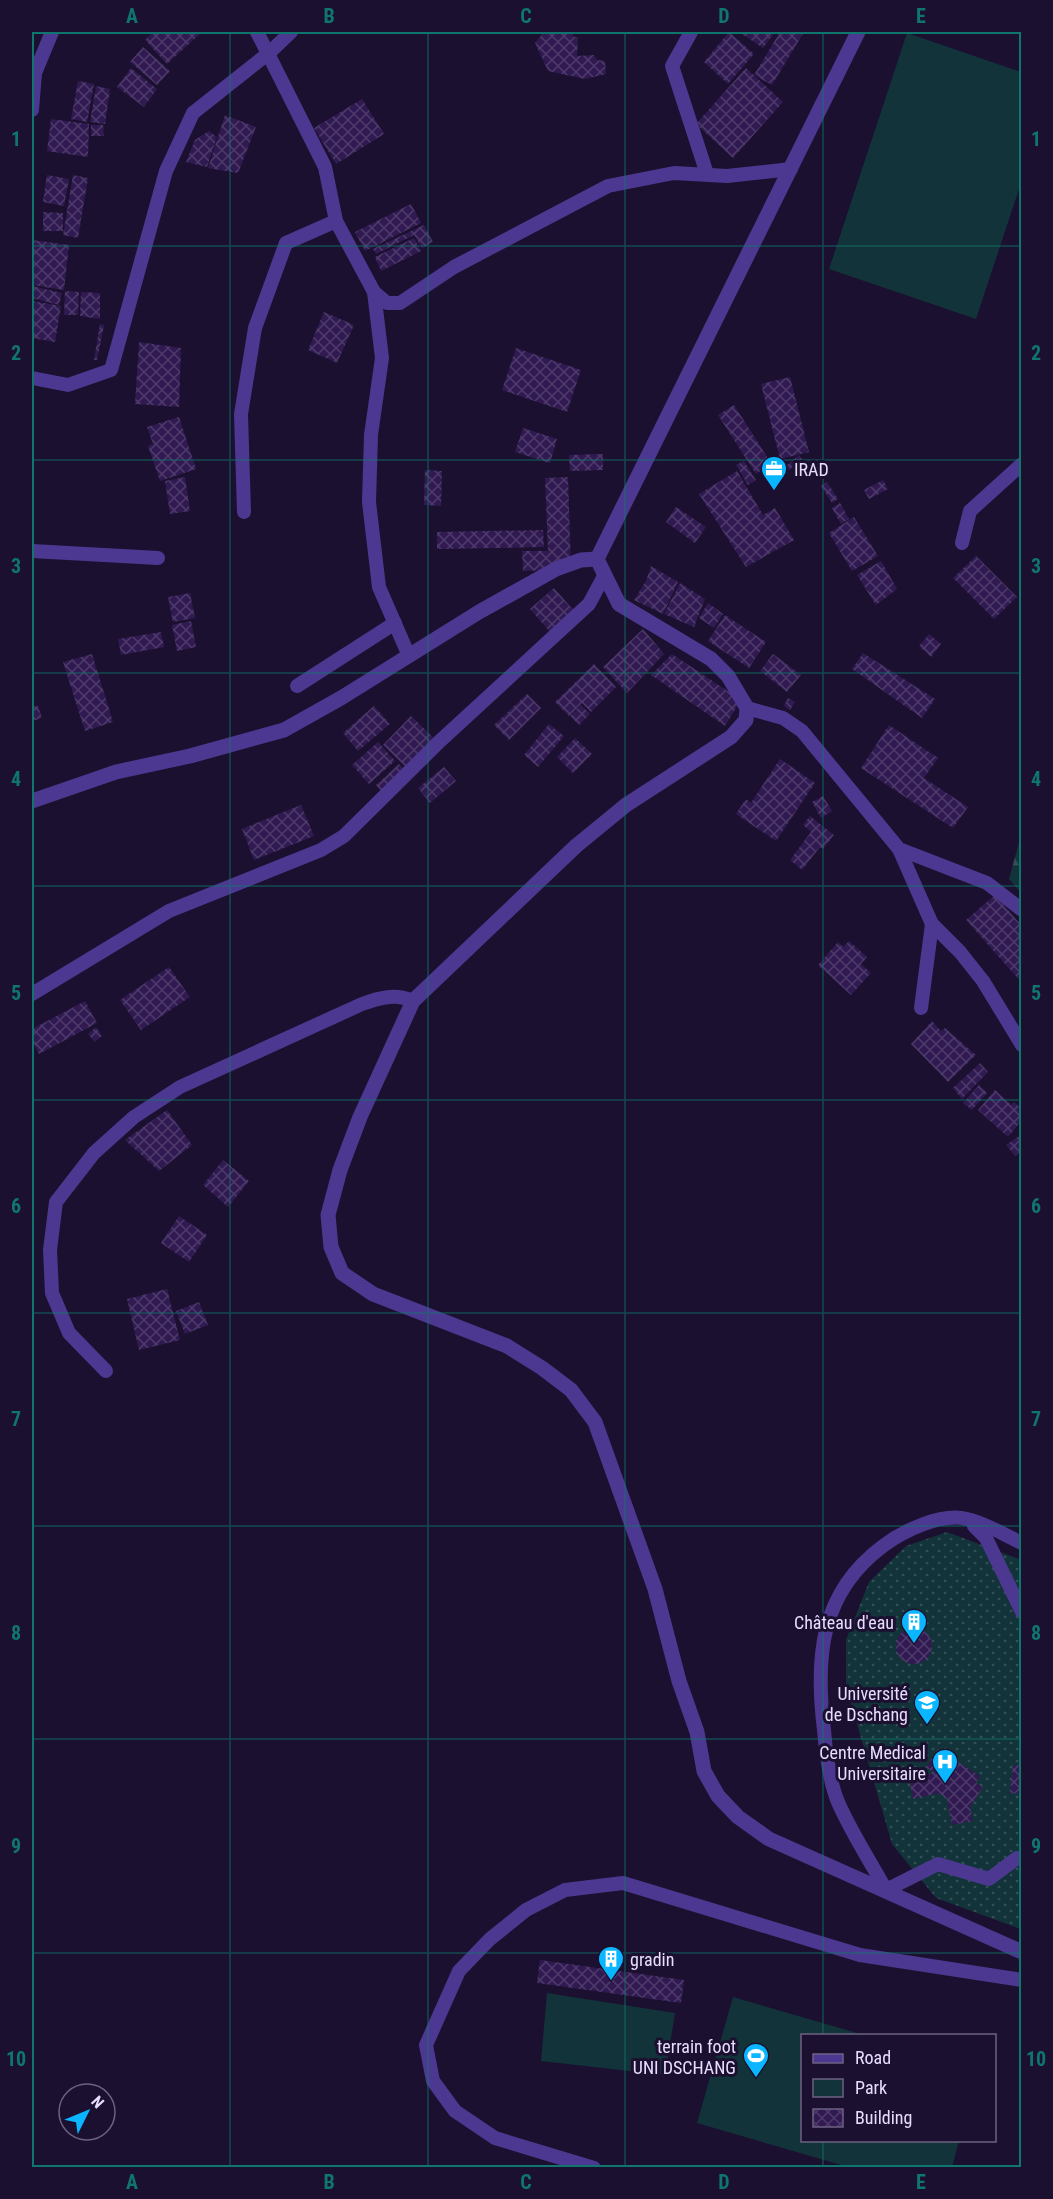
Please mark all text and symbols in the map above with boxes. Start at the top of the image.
text: A [126,4,138,28]
text: B [323,4,335,28]
text: C [520,4,532,28]
text: D [718,4,730,28]
text: E [916,4,926,28]
text: 1 [11,127,21,151]
text: 1 [1031,127,1041,151]
text: 2 [11,341,21,365]
text: 2 [1031,341,1041,365]
office icon: IRAD [759,454,789,492]
place label: IRAD [794,459,829,480]
text: 3 [11,554,21,578]
text: 3 [1031,554,1041,578]
text: 4 [11,767,21,791]
text: 4 [1031,767,1041,791]
text: 5 [11,981,21,1005]
text: 5 [1031,981,1041,1005]
text: 6 [11,1194,21,1218]
text: 6 [1031,1194,1041,1218]
text: 7 [11,1407,21,1431]
text: 7 [1031,1407,1041,1431]
building icon: Château d'eau [899,1607,929,1645]
place label: Château d'eau [794,1612,894,1633]
text: 8 [11,1621,21,1645]
text: 8 [1031,1621,1041,1645]
place label: Université de Dschang [825,1683,908,1725]
school or university icon: Université de Dschang [912,1688,942,1726]
place label: Centre Medical Universitaire [819,1742,926,1784]
hospital icon: Centre Medical Universitaire [930,1747,960,1785]
text: 9 [11,1834,21,1858]
text: 9 [1031,1834,1041,1858]
building icon: gradin [596,1944,626,1982]
place label: gradin [630,1949,674,1970]
legend [801,2034,996,2142]
place label: terrain foot UNI DSCHANG [633,2036,736,2078]
sports icon: terrain foot UNI DSCHANG [741,2041,771,2079]
text: 10 [6,2047,26,2071]
text: Road [855,2047,891,2068]
text: 10 [1026,2047,1046,2071]
text: Park [855,2077,887,2098]
north arrow [57,2082,117,2142]
text: N [87,2092,108,2112]
text: Building [855,2107,912,2128]
text: A [126,2170,138,2194]
text: B [323,2170,335,2194]
text: C [520,2170,532,2194]
text: D [718,2170,730,2194]
text: E [916,2170,926,2194]

